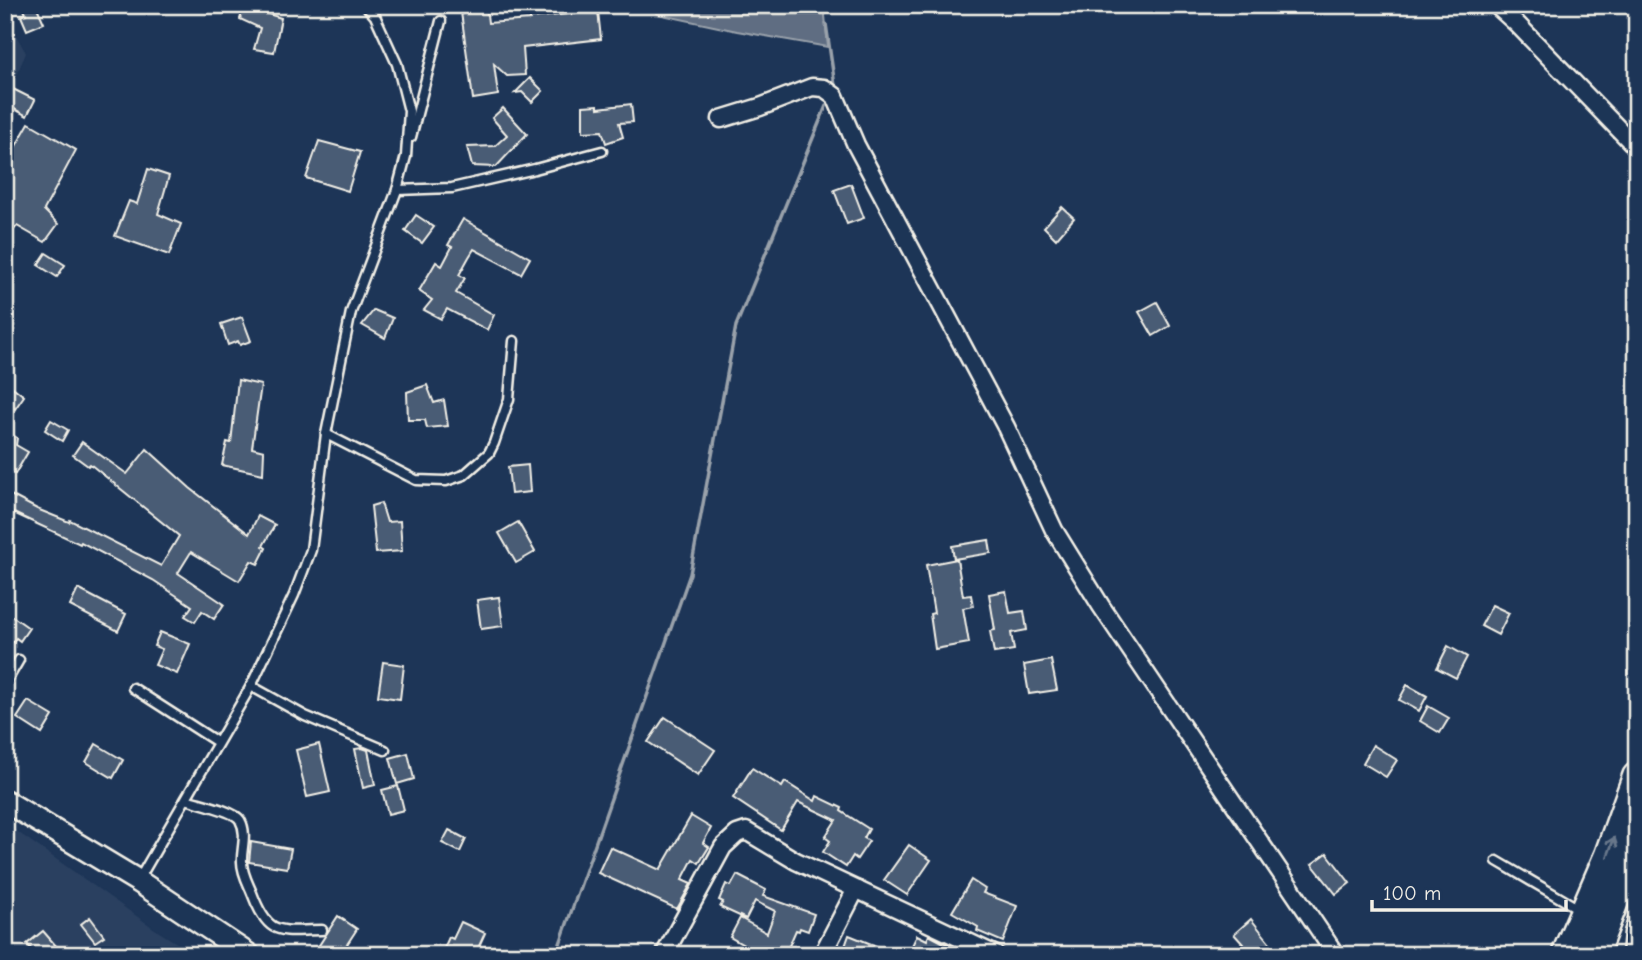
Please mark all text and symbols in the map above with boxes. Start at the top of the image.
one-way arrow [1606,836,1619,858]
scale bar [1372,869,1567,913]
text: 100 m [1383,881,1441,905]

